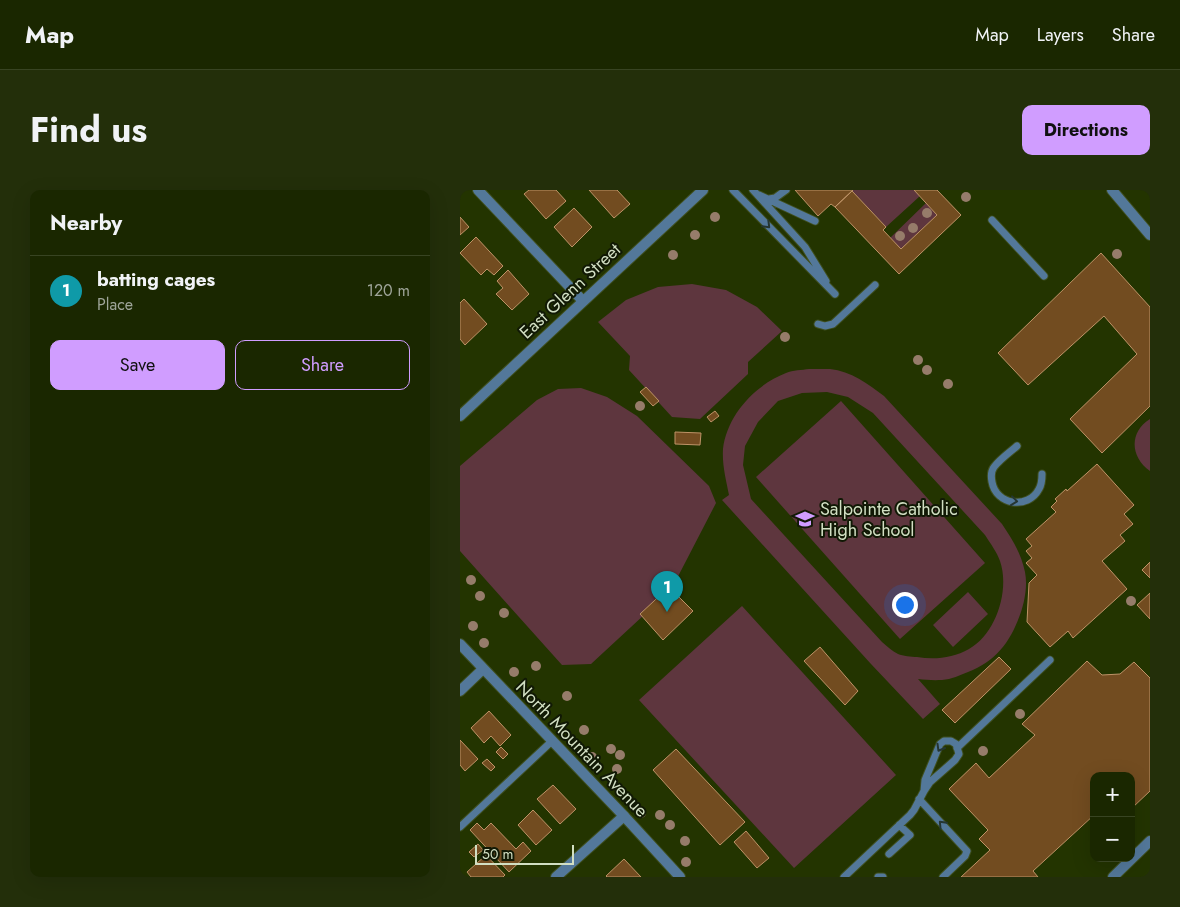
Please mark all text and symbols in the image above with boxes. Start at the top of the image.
text: Map [25,17,74,52]
text: Map [975,22,1009,48]
text: Layers [1037,22,1084,48]
text: Share [1112,22,1155,48]
text: Find us [30,105,147,155]
button: Directions [1022,105,1150,155]
text: Nearby [50,208,122,238]
one-way arrow [761,220,770,229]
street label: East Glenn Street [514,237,627,345]
text: batting cages [97,266,215,293]
text: 1 [62,279,70,302]
text: 120 m [367,279,410,302]
text: Place [97,293,133,316]
button: Save [50,340,225,390]
button: Share [235,340,410,390]
one-way arrow [1010,495,1018,506]
place label: Salpointe Catholic High School [820,496,958,543]
school or university icon: Salpointe Catholic High School [794,508,816,530]
pin: 1 [651,571,683,612]
your location [892,592,918,618]
street label: North Mountain Avenue [510,675,654,823]
one-way arrow [936,743,946,752]
map controls [1090,772,1135,862]
button: + [1090,772,1135,817]
button: − [1090,817,1135,862]
one-way arrow [939,820,948,829]
scale bar [475,842,574,865]
text: 50 m [482,844,513,864]

